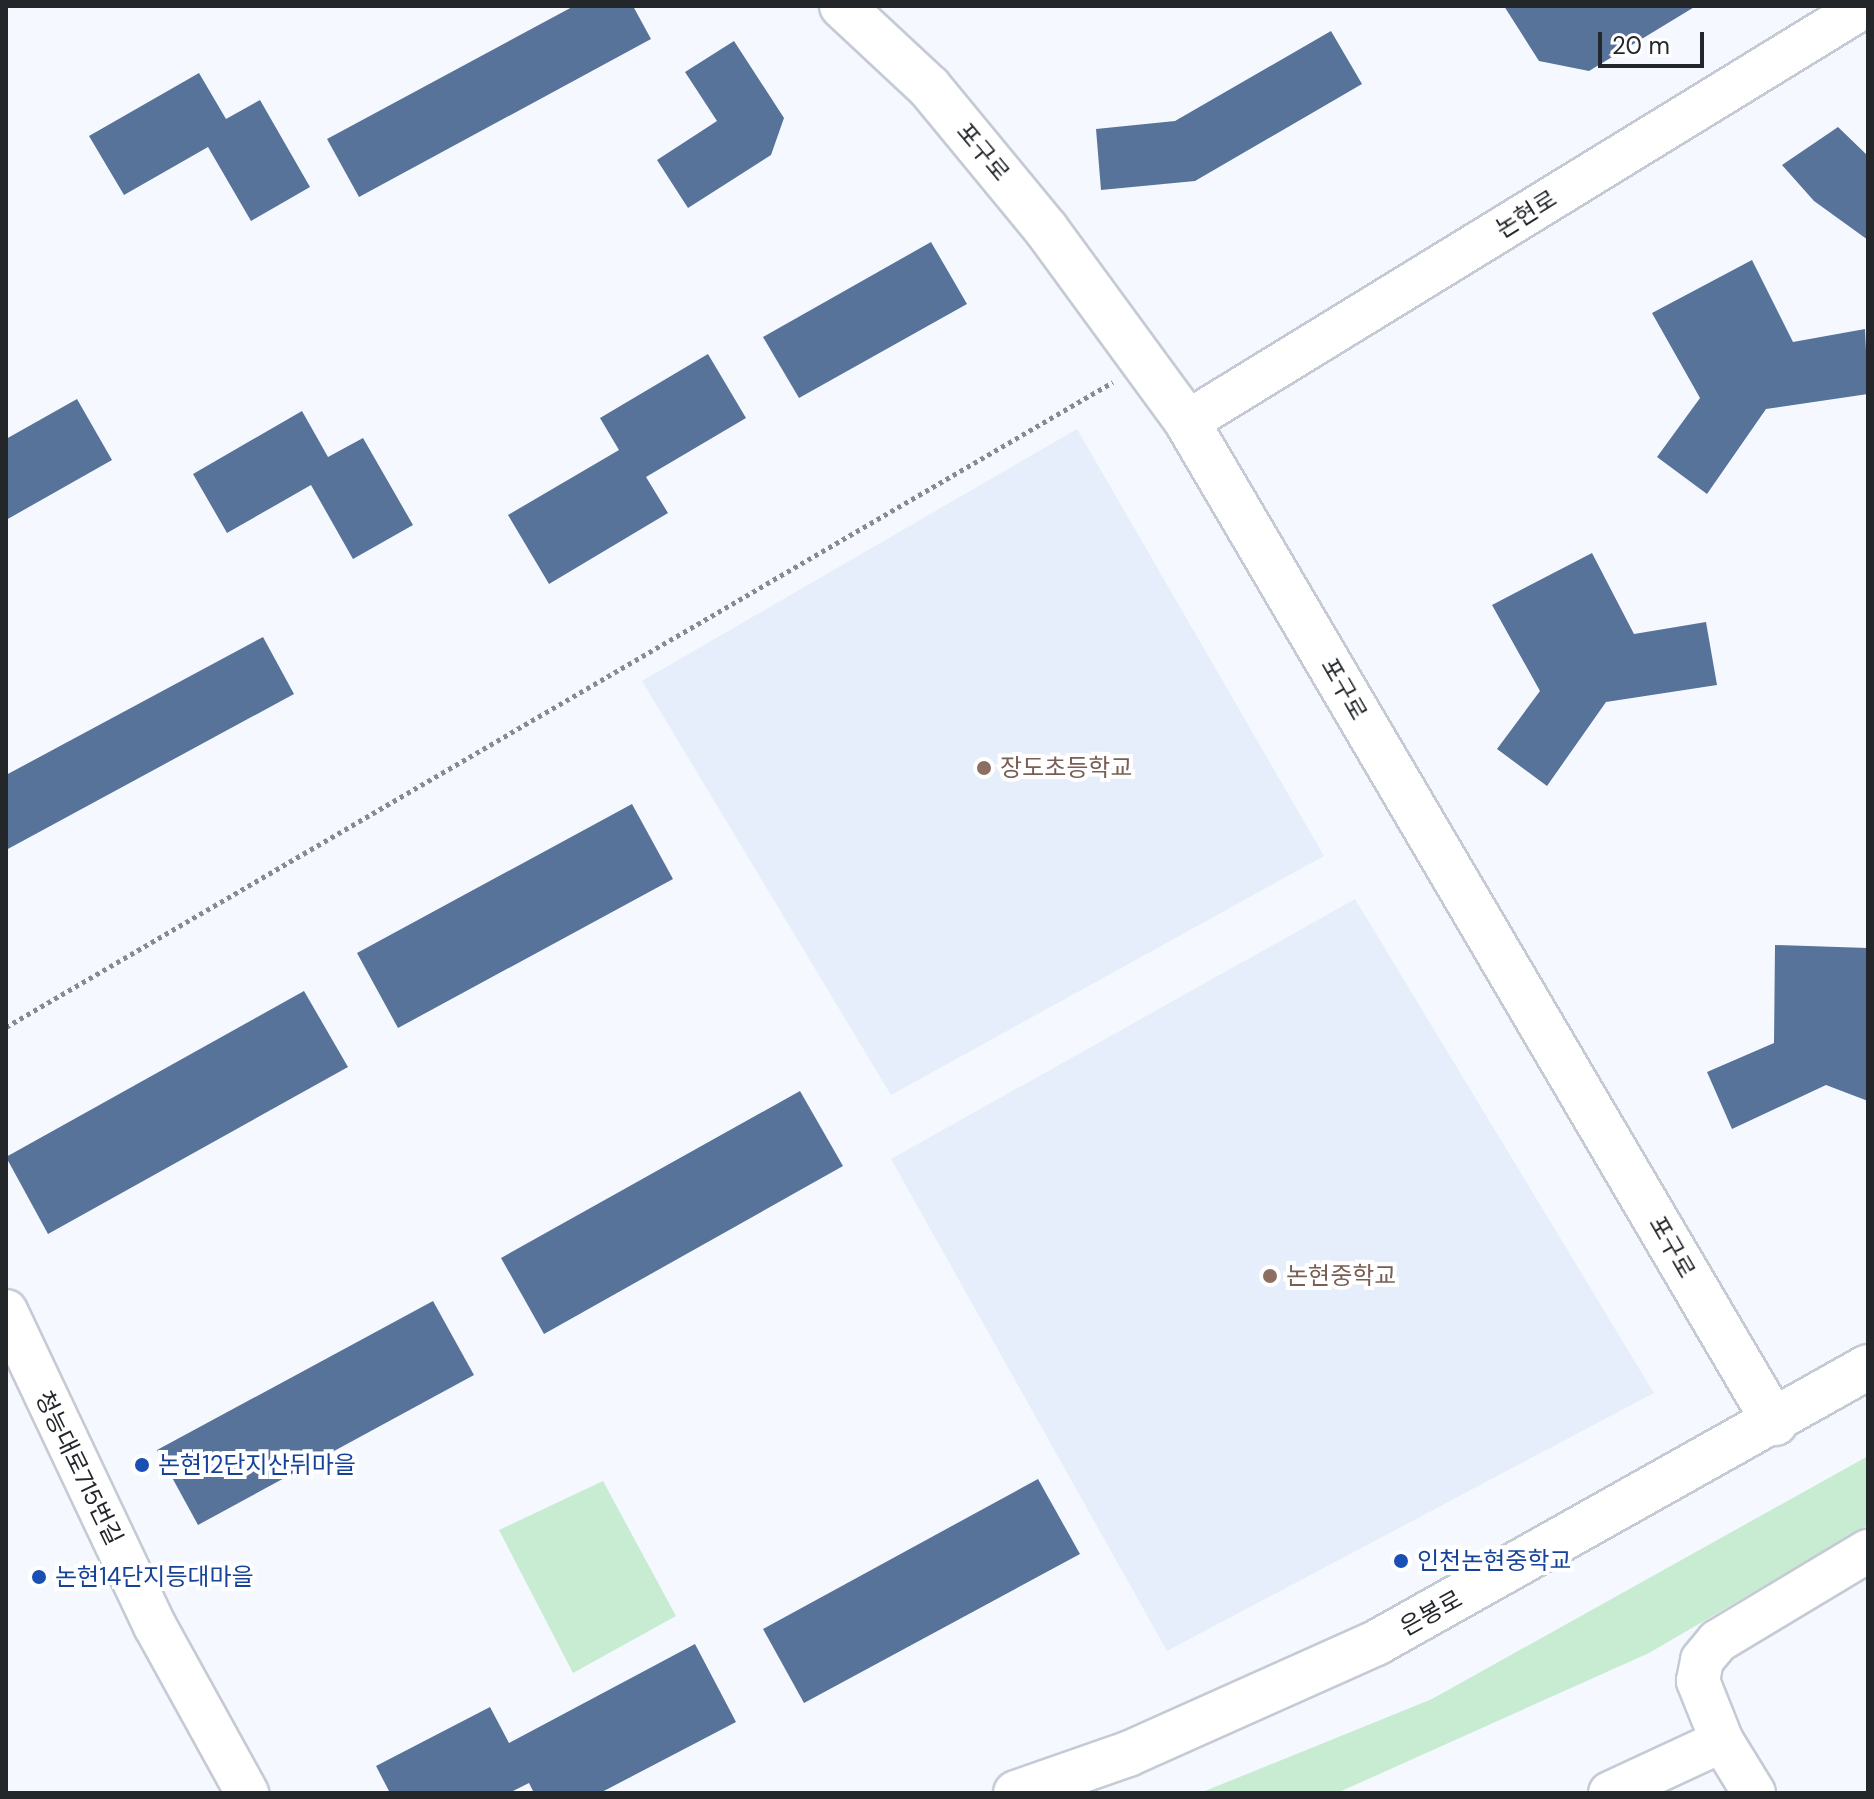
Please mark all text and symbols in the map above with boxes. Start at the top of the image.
scale bar [1602,16,1708,66]
text: 20 m [1612,30,1670,61]
street label: 포구로 [951,117,1015,187]
street label: 논현로 [1490,184,1562,244]
street label: 포구로 [1315,653,1373,725]
place label: 장도초등학교 [1000,754,1132,782]
marker: 장도초등학교 [975,759,993,777]
street label: 포구로 [1643,1211,1701,1283]
place label: 논현중학교 [1286,1262,1396,1290]
marker: 논현중학교 [1261,1267,1279,1285]
street label: 청능대로715번길 [29,1386,129,1550]
place label: 논현12단지산뒤마을 [158,1451,356,1479]
marker: 논현12단지산뒤마을 [133,1456,151,1474]
place label: 인천논현중학교 [1417,1547,1572,1575]
marker: 인천논현중학교 [1392,1552,1410,1570]
place label: 논현14단지등대마을 [55,1563,254,1591]
marker: 논현14단지등대마을 [30,1568,48,1586]
street label: 은봉로 [1395,1584,1467,1642]

